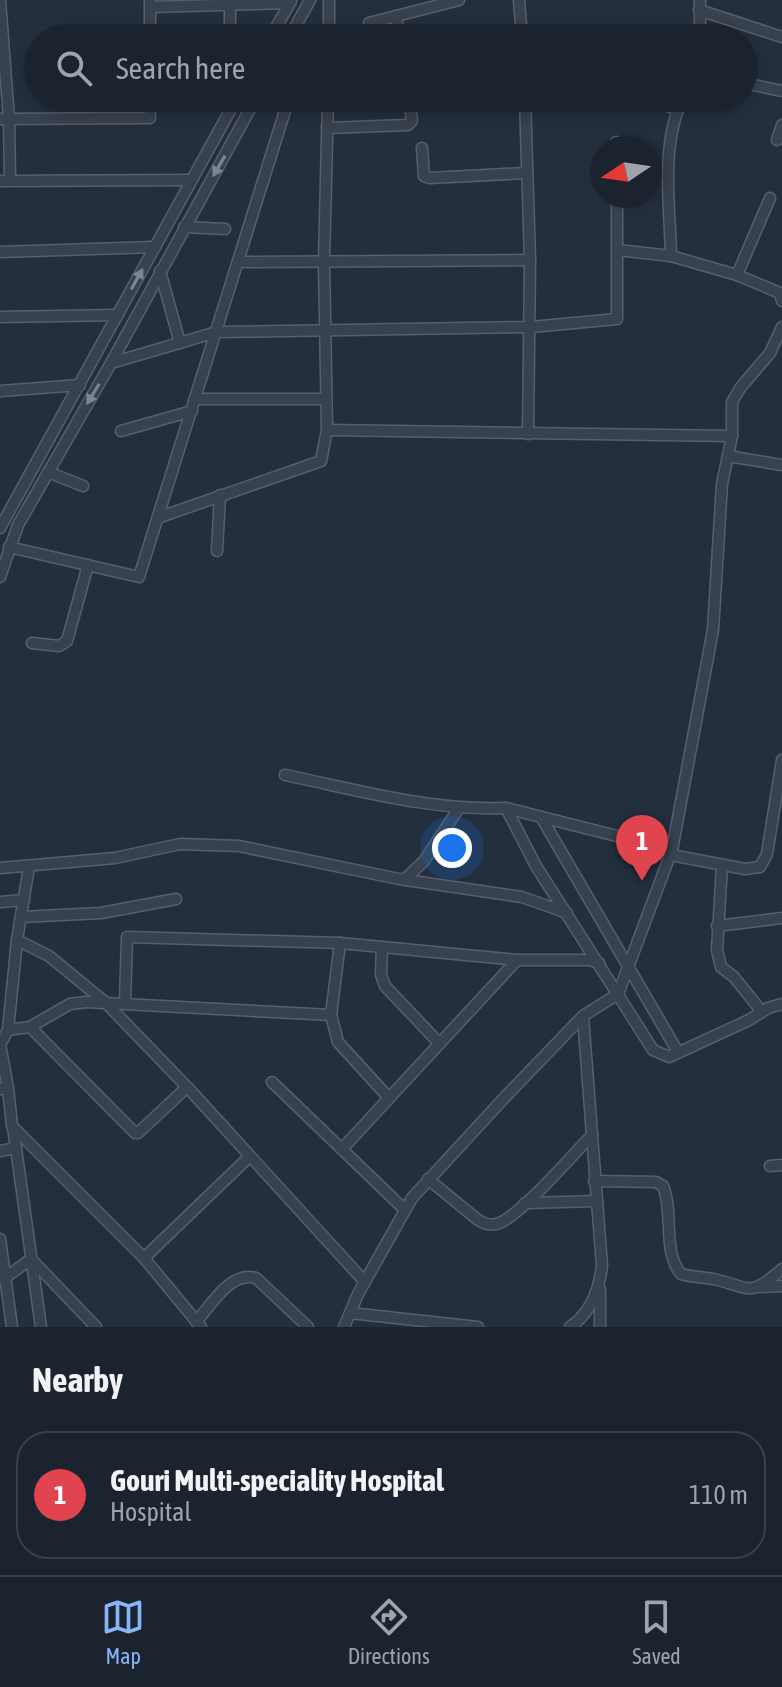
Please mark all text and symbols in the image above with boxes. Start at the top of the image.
search box [24,24,758,112]
icon: search [52,46,96,90]
text: Search here [116,51,245,85]
north arrow [590,136,662,208]
one-way arrow [212,155,226,177]
one-way arrow [130,268,144,291]
one-way arrow [86,383,100,405]
pin: 1 [616,815,668,881]
your location [432,828,472,868]
text: Nearby [32,1360,123,1399]
text: Gouri Multi-speciality Hospital [110,1463,444,1497]
text: 1 [54,1480,66,1510]
text: 110 m [689,1480,748,1510]
text: Hospital [110,1497,191,1527]
tab: Map [101,1595,145,1669]
tab: Directions [348,1595,430,1669]
tab: Saved [632,1595,681,1669]

